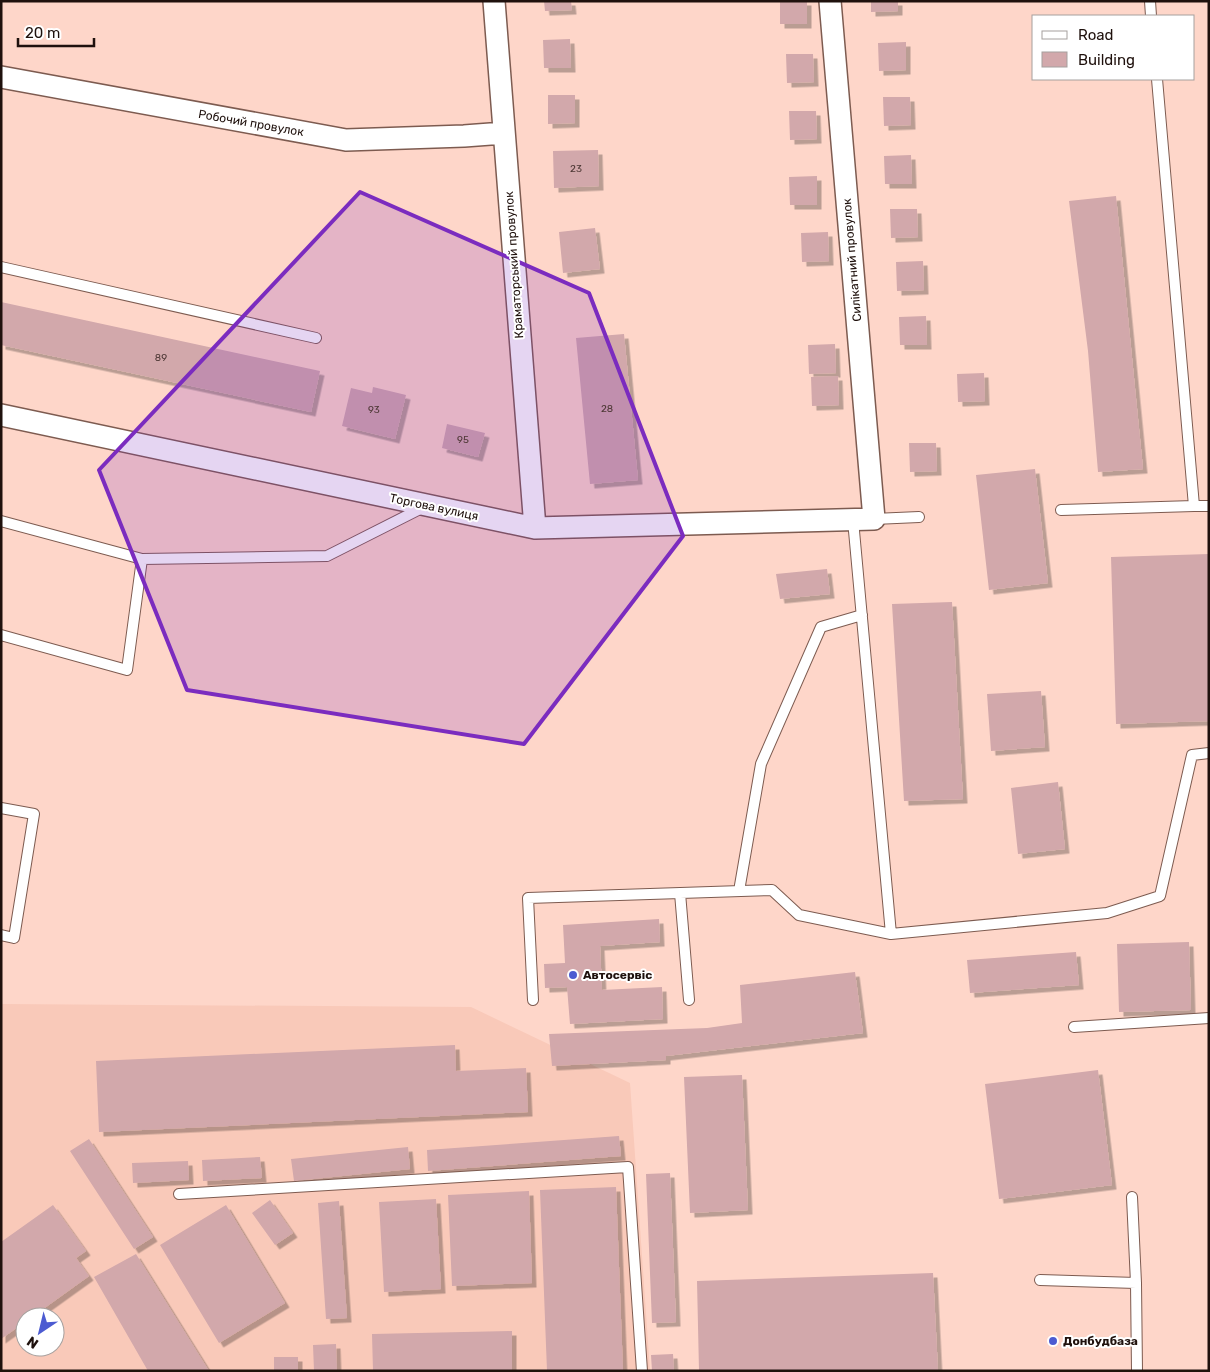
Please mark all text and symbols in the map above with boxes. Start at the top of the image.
scale bar [18,15,94,47]
legend [1032,15,1195,80]
text: 20 m [25,24,60,42]
text: Road [1078,26,1114,44]
text: Building [1078,51,1135,69]
street label: Робочий провулок [197,107,305,139]
house number: 23 [570,163,582,175]
street label: Краматорський провулок [502,190,526,339]
street label: Силікатний провулок [840,197,864,322]
house number: 89 [155,352,167,364]
house number: 28 [601,403,613,415]
house number: 93 [368,404,380,416]
house number: 95 [457,434,469,446]
street label: Торгова вулиця [388,491,480,523]
place label: Автосервіс [583,968,652,982]
marker: Автосервіс [567,969,579,981]
north arrow [15,1307,65,1357]
text: N [24,1332,42,1352]
place label: Донбудбаза [1063,1334,1138,1348]
marker: Донбудбаза [1047,1335,1059,1347]

